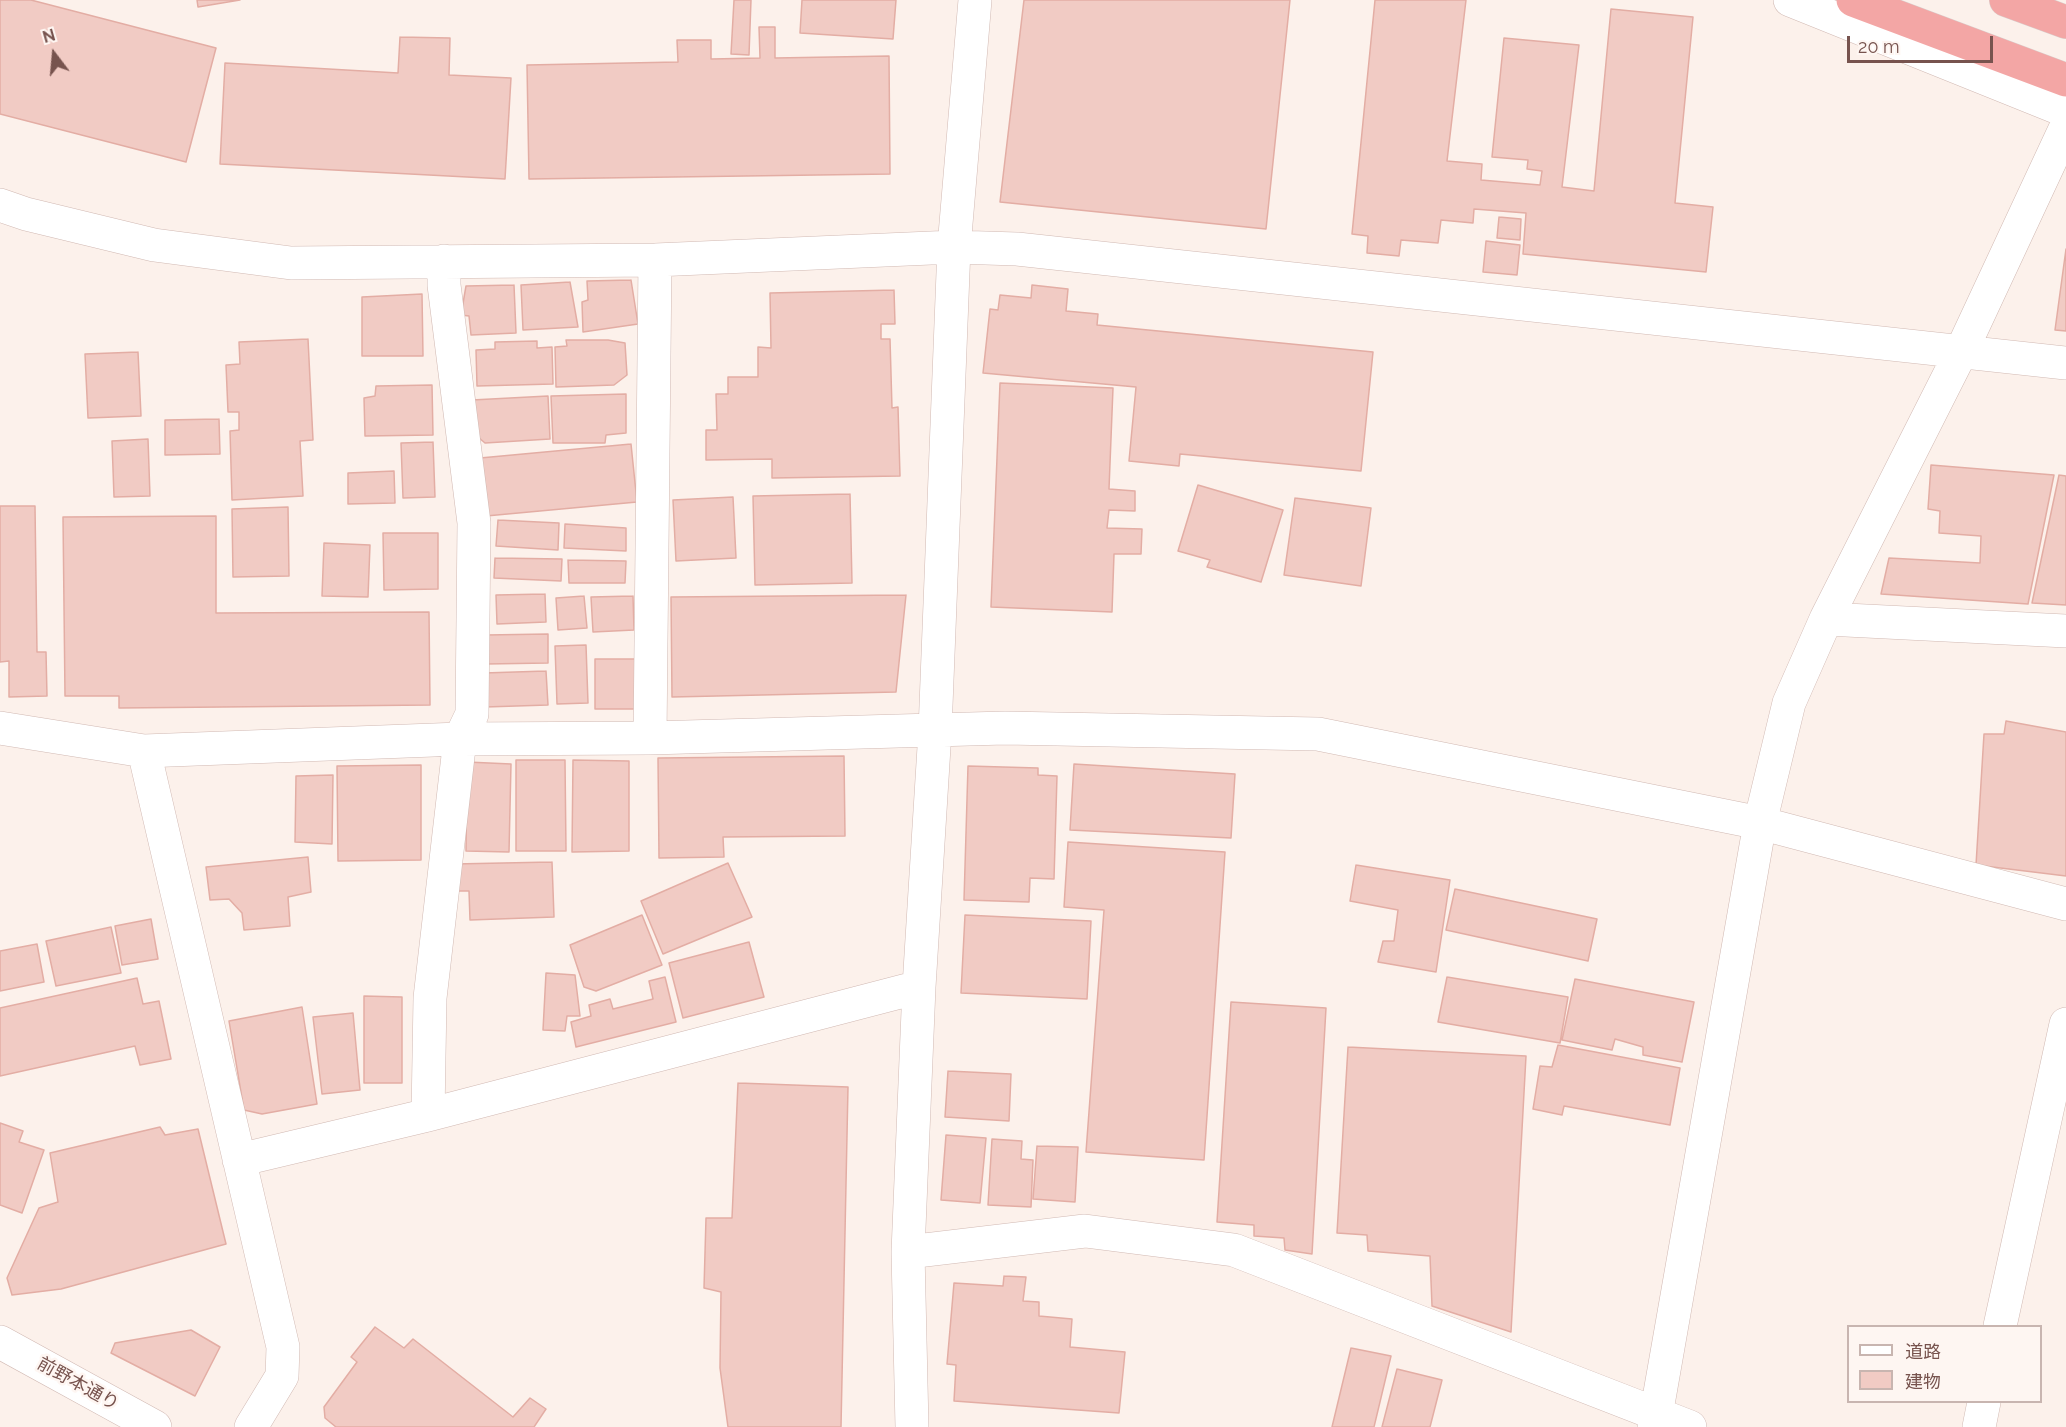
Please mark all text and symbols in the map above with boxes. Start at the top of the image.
north arrow [24,24,84,84]
scale bar [1850,24,1996,62]
text: N [40,25,57,47]
text: 20 m [1858,36,1900,57]
legend [1847,1325,2042,1403]
text: 道路 [1905,1341,1941,1362]
street label: 前野本通り [33,1353,123,1415]
text: 建物 [1905,1371,1941,1392]

